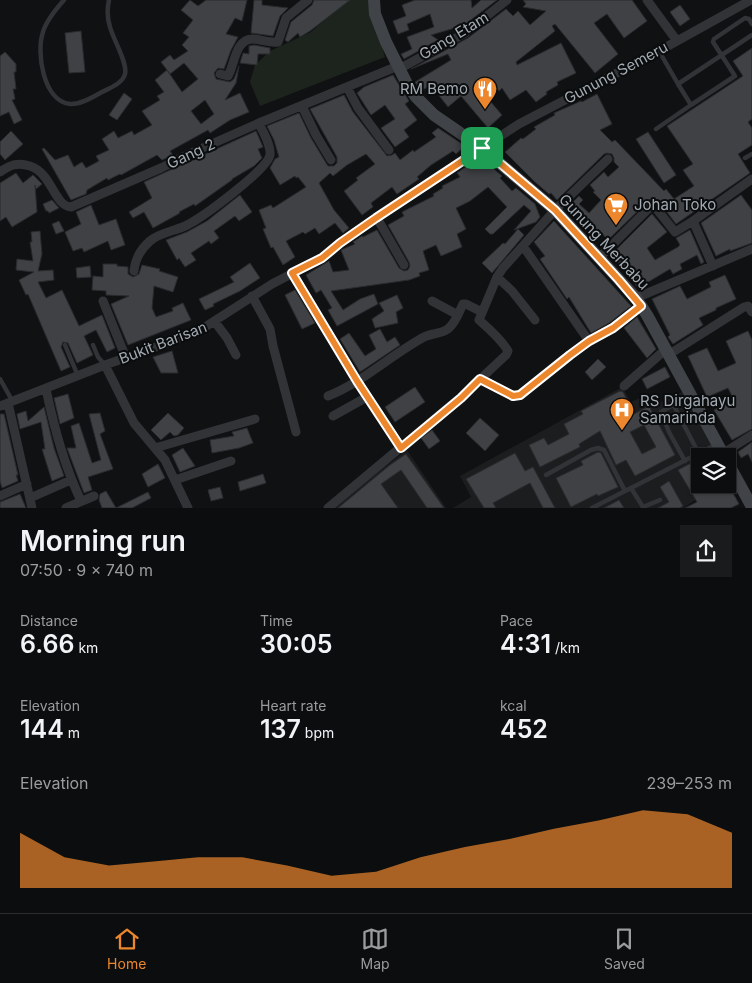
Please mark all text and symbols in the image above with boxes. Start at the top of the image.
street label: Gang Etam [416,7,492,64]
street label: Gunung Semeru [561,37,671,108]
restaurant icon: RM Bemo [472,76,498,110]
place label: RM Bemo [400,79,468,98]
pin [461,127,503,169]
street label: Gang 2 [164,134,218,173]
icon: arrive [468,134,496,162]
street label: Gunung Merbabu [555,190,654,294]
supermarket icon: Johan Toko [603,192,629,226]
place label: Johan Toko [634,195,716,214]
street label: Bukit Barisan [116,317,209,368]
place label: RS Dirgahayu Samarinda [640,391,735,427]
hospital icon: RS Dirgahayu Samarinda [609,397,635,431]
map controls [691,448,736,493]
button: layers [691,448,736,493]
text: Morning run [20,524,186,558]
button: share [680,525,732,577]
text: 07:50 · 9 × 740 m [20,560,153,580]
text: Distance [20,612,78,629]
text: Time [260,612,293,629]
text: Pace [500,612,533,629]
text: 6.66 [20,629,74,659]
text: 30:05 [260,629,333,659]
text: 4:31 [500,629,551,659]
text: km [74,639,98,656]
text: /km [551,639,580,656]
text: Elevation [20,697,80,714]
text: Heart rate [260,697,326,714]
text: kcal [500,697,527,714]
text: 144 [20,714,64,744]
text: 137 [260,714,301,744]
text: 452 [500,714,548,744]
text: m [64,724,80,741]
text: bpm [301,724,334,741]
text: Elevation [20,773,89,793]
text: 239–253 m [647,773,732,793]
tab: Home [107,925,146,972]
tab: Map [361,925,390,972]
tab: Saved [604,925,645,972]

